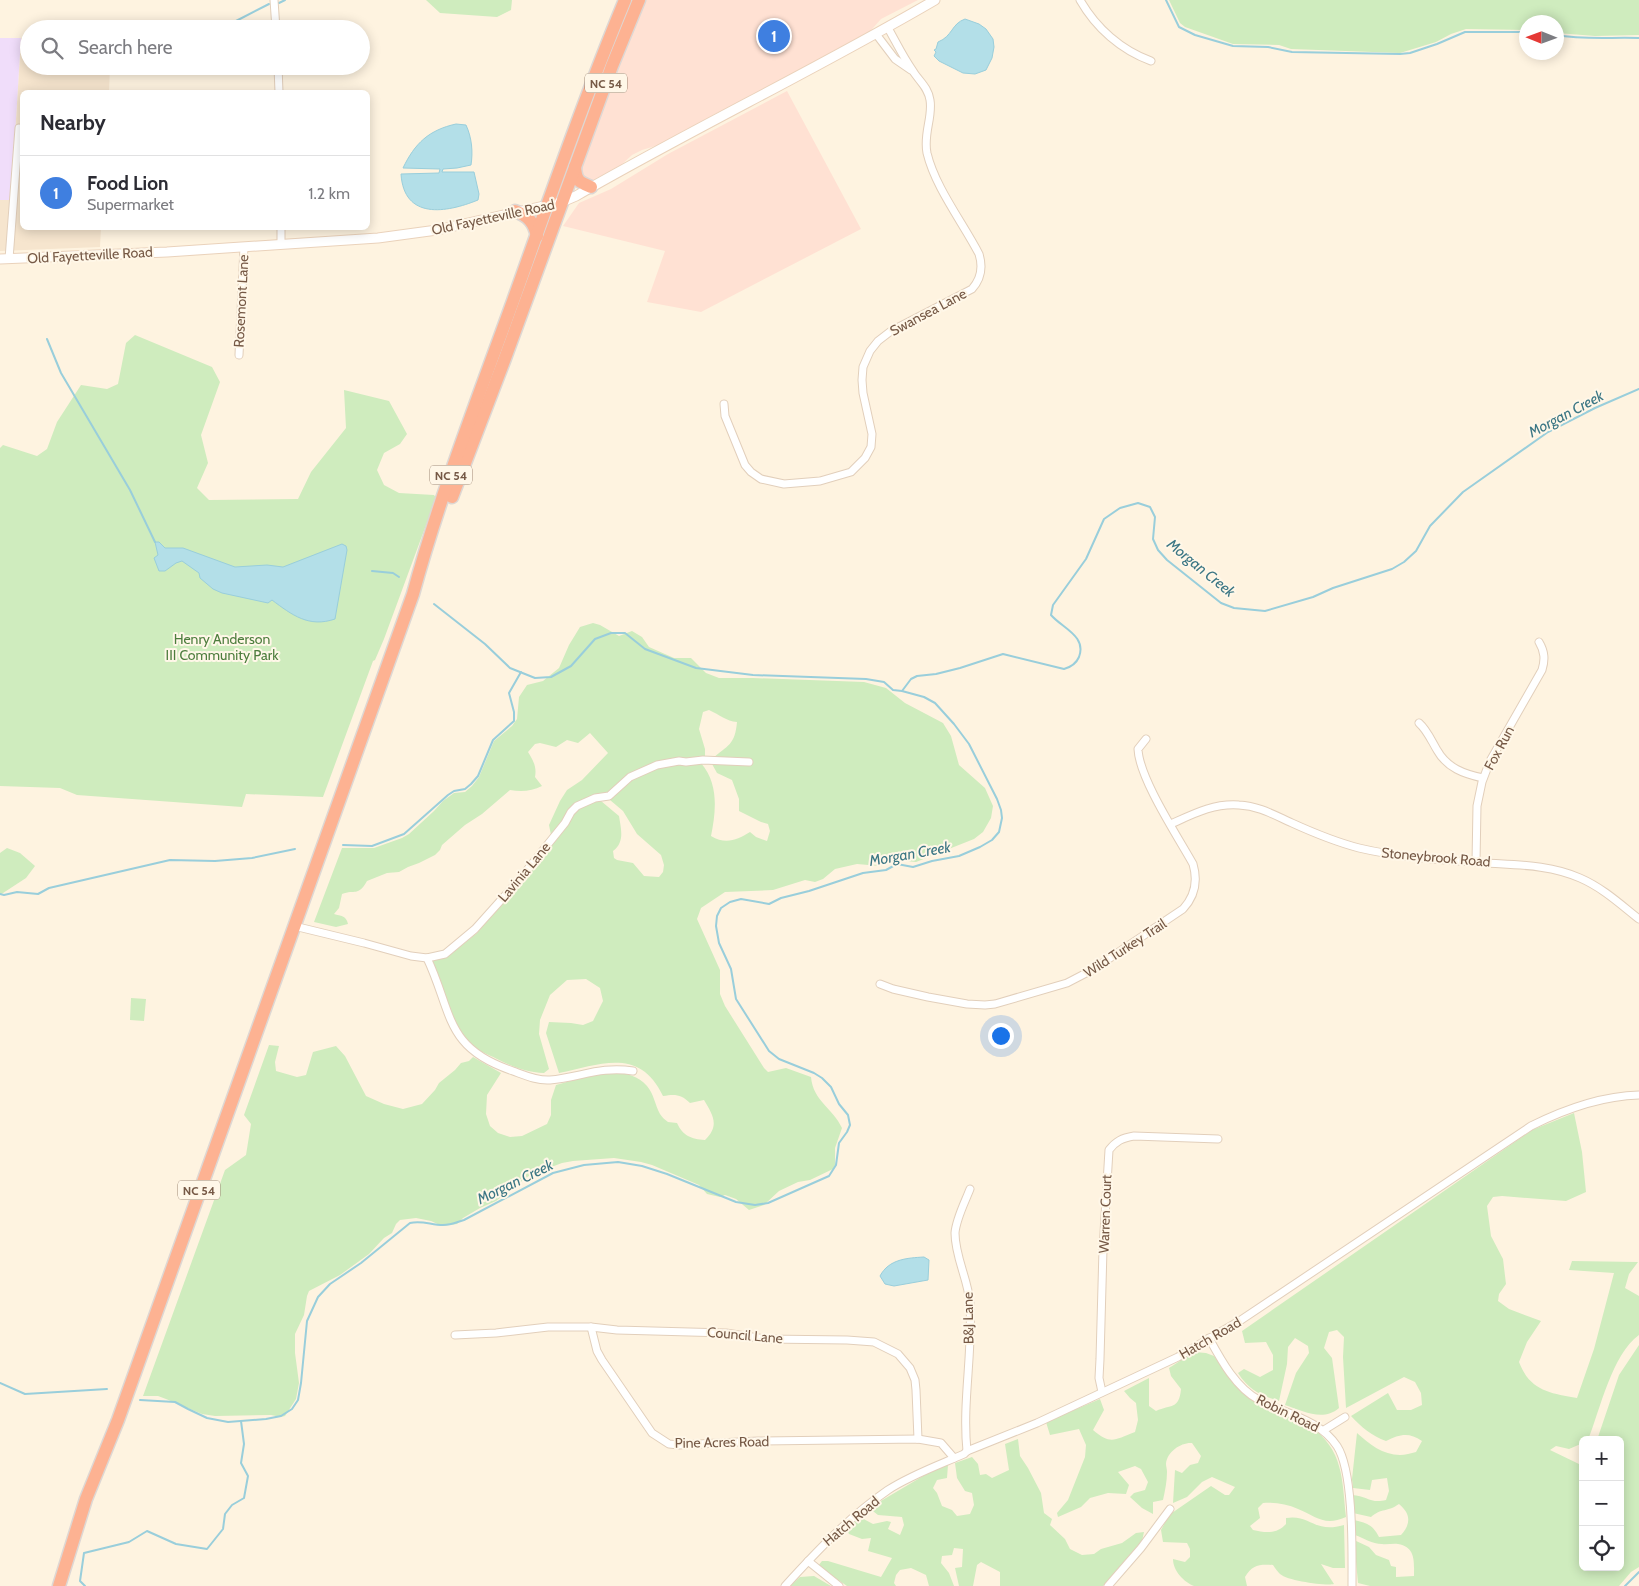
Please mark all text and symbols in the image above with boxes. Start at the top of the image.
north arrow [1519,15,1564,60]
pin: 1 [758,17,790,55]
search box [20,20,370,75]
icon: search [38,34,66,62]
text: Search here [78,36,172,59]
road number: NC 54 [585,74,627,92]
text: Nearby [40,110,106,135]
text: Food Lion [87,172,168,195]
text: 1 [53,184,59,203]
text: 1.2 km [308,184,350,203]
text: Supermarket [87,195,174,214]
street label: Old Fayetteville Road [430,195,556,239]
street label: Old Fayetteville Road [27,243,153,267]
street label: Rosemont Lane [230,254,252,348]
street label: Swansea Lane [887,284,969,340]
water label: Morgan Creek [1525,386,1607,442]
road number: NC 54 [430,466,472,484]
water label: Morgan Creek [1163,534,1239,601]
park label: Henry Anderson III Community Park [166,630,279,664]
street label: Fox Run [1480,723,1518,773]
street label: Lavinia Lane [494,838,554,906]
water label: Morgan Creek [867,838,953,870]
street label: Stoneybrook Road [1381,843,1491,871]
street label: Wild Turkey Trail [1080,914,1170,981]
your location [988,1023,1014,1049]
water label: Morgan Creek [473,1156,556,1209]
street label: Warren Court [1095,1174,1115,1254]
road number: NC 54 [178,1180,220,1200]
street label: B&J Lane [959,1292,977,1344]
street label: Hatch Road [1176,1313,1244,1363]
street label: Council Lane [706,1323,784,1347]
street label: Robin Road [1254,1390,1322,1436]
street label: Pine Acres Road [675,1432,769,1452]
map controls [1579,1436,1624,1571]
button: + [1579,1436,1624,1481]
button: − [1579,1481,1624,1526]
street label: Hatch Road [819,1492,883,1550]
button: locate [1579,1526,1624,1571]

